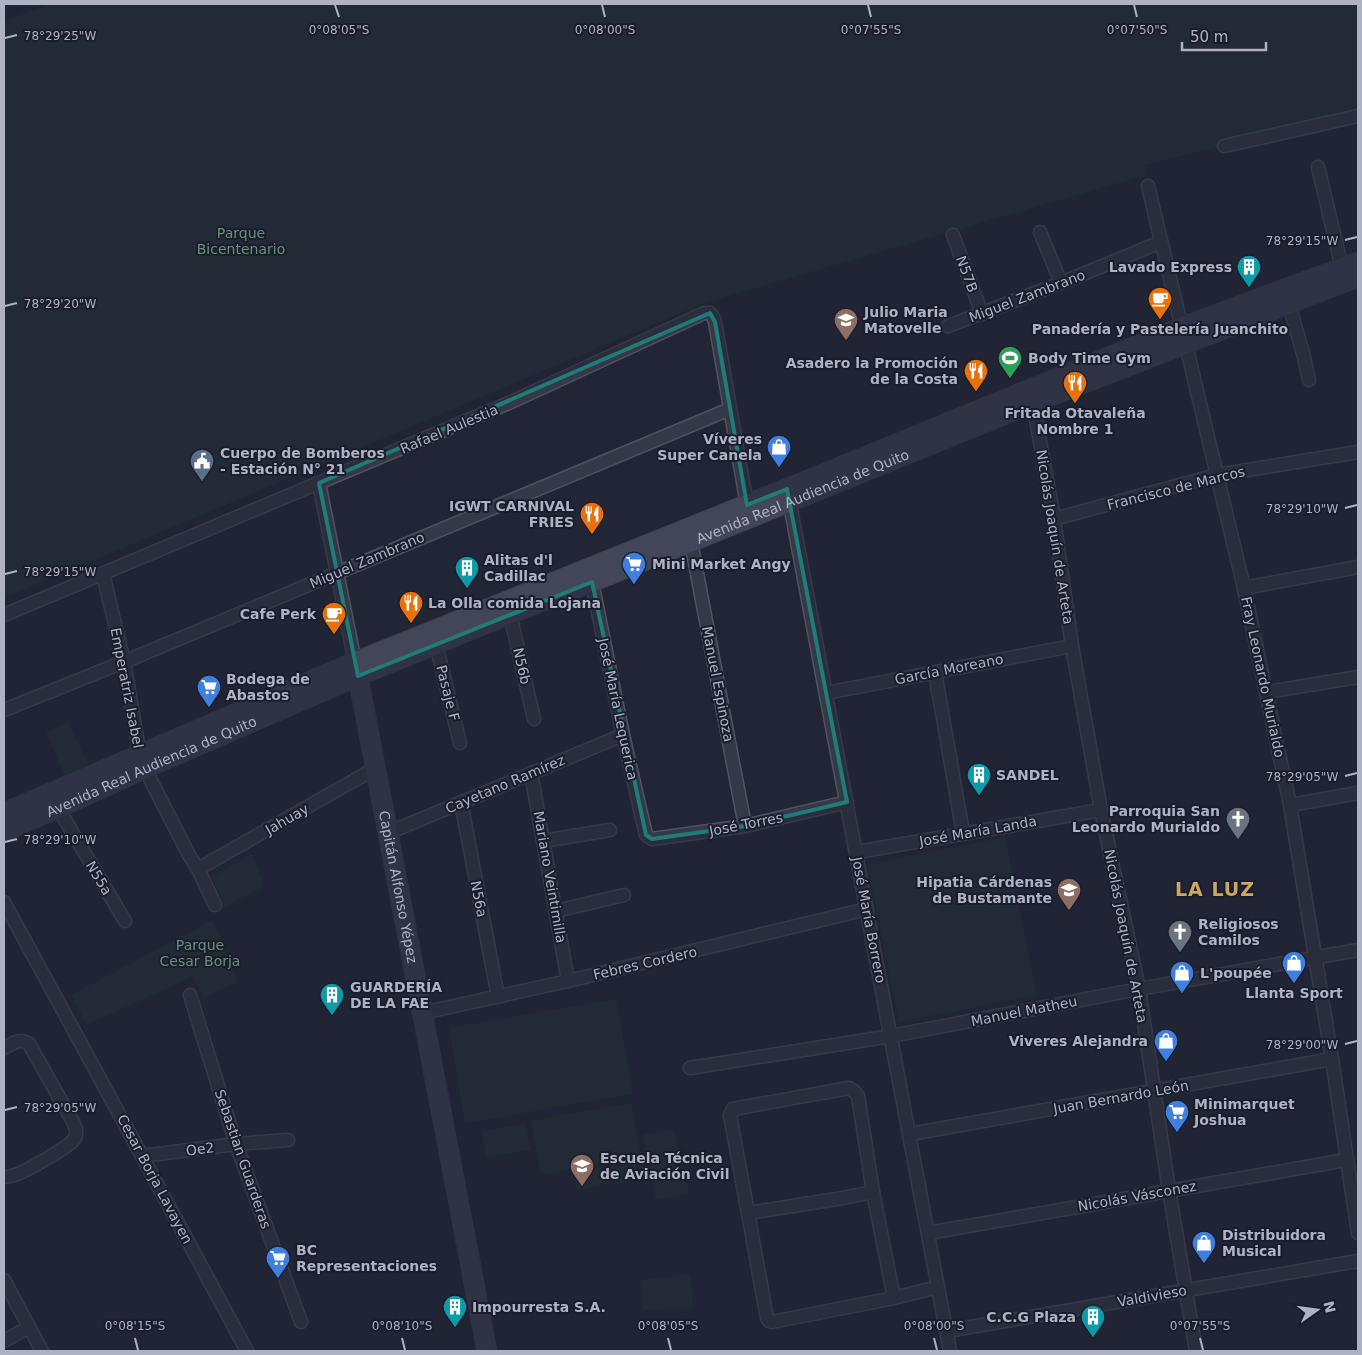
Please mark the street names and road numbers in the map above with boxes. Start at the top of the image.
street label: N57B [953,253,981,295]
street label: Miguel Zambrano [967,266,1087,326]
street label: Rafael Aulestia [398,401,500,457]
street label: Avenida Real Audiencia de Quito [694,446,911,547]
street label: Nicolás Joaquín de Arteta [1033,449,1077,625]
street label: Francisco de Marcos [1105,463,1247,513]
street label: Miguel Zambrano [307,529,427,591]
street label: Fray Leonardo Murialdo [1238,595,1288,759]
street label: Manuel Espinoza [699,625,737,743]
street label: Emperatriz Isabel [107,626,147,750]
street label: José María Lequerica [595,636,641,782]
street label: N56b [510,646,534,686]
street label: García Moreano [893,651,1005,687]
street label: Pasaje F [433,663,463,723]
street label: Avenida Real Audiencia de Quito [44,713,259,820]
street label: Cayetano Ramírez [443,752,567,816]
street label: Jahuay [262,800,311,838]
street label: Capitán Alfonso Yépez [376,809,421,965]
street label: José Torres [707,809,784,839]
street label: Mariano Veintimilla [530,810,570,944]
street label: José María Landa [917,813,1038,849]
street label: Nicolás Joaquín de Arteta [1101,848,1151,1024]
street label: José María Borrero [849,855,889,984]
street label: N55a [83,858,115,898]
street label: N56a [468,879,490,919]
street label: Febres Cordero [592,943,698,983]
street label: Manuel Matheu [970,993,1078,1029]
street label: Juan Bernardo León [1051,1077,1190,1117]
street label: Sebastian Guarderas [212,1087,274,1231]
street label: Cesar Borja Lavayen [114,1112,196,1246]
street label: Oe2 [185,1139,215,1159]
street label: Nicolás Vásconez [1076,1178,1198,1214]
street label: Valdivieso [1116,1282,1188,1310]

